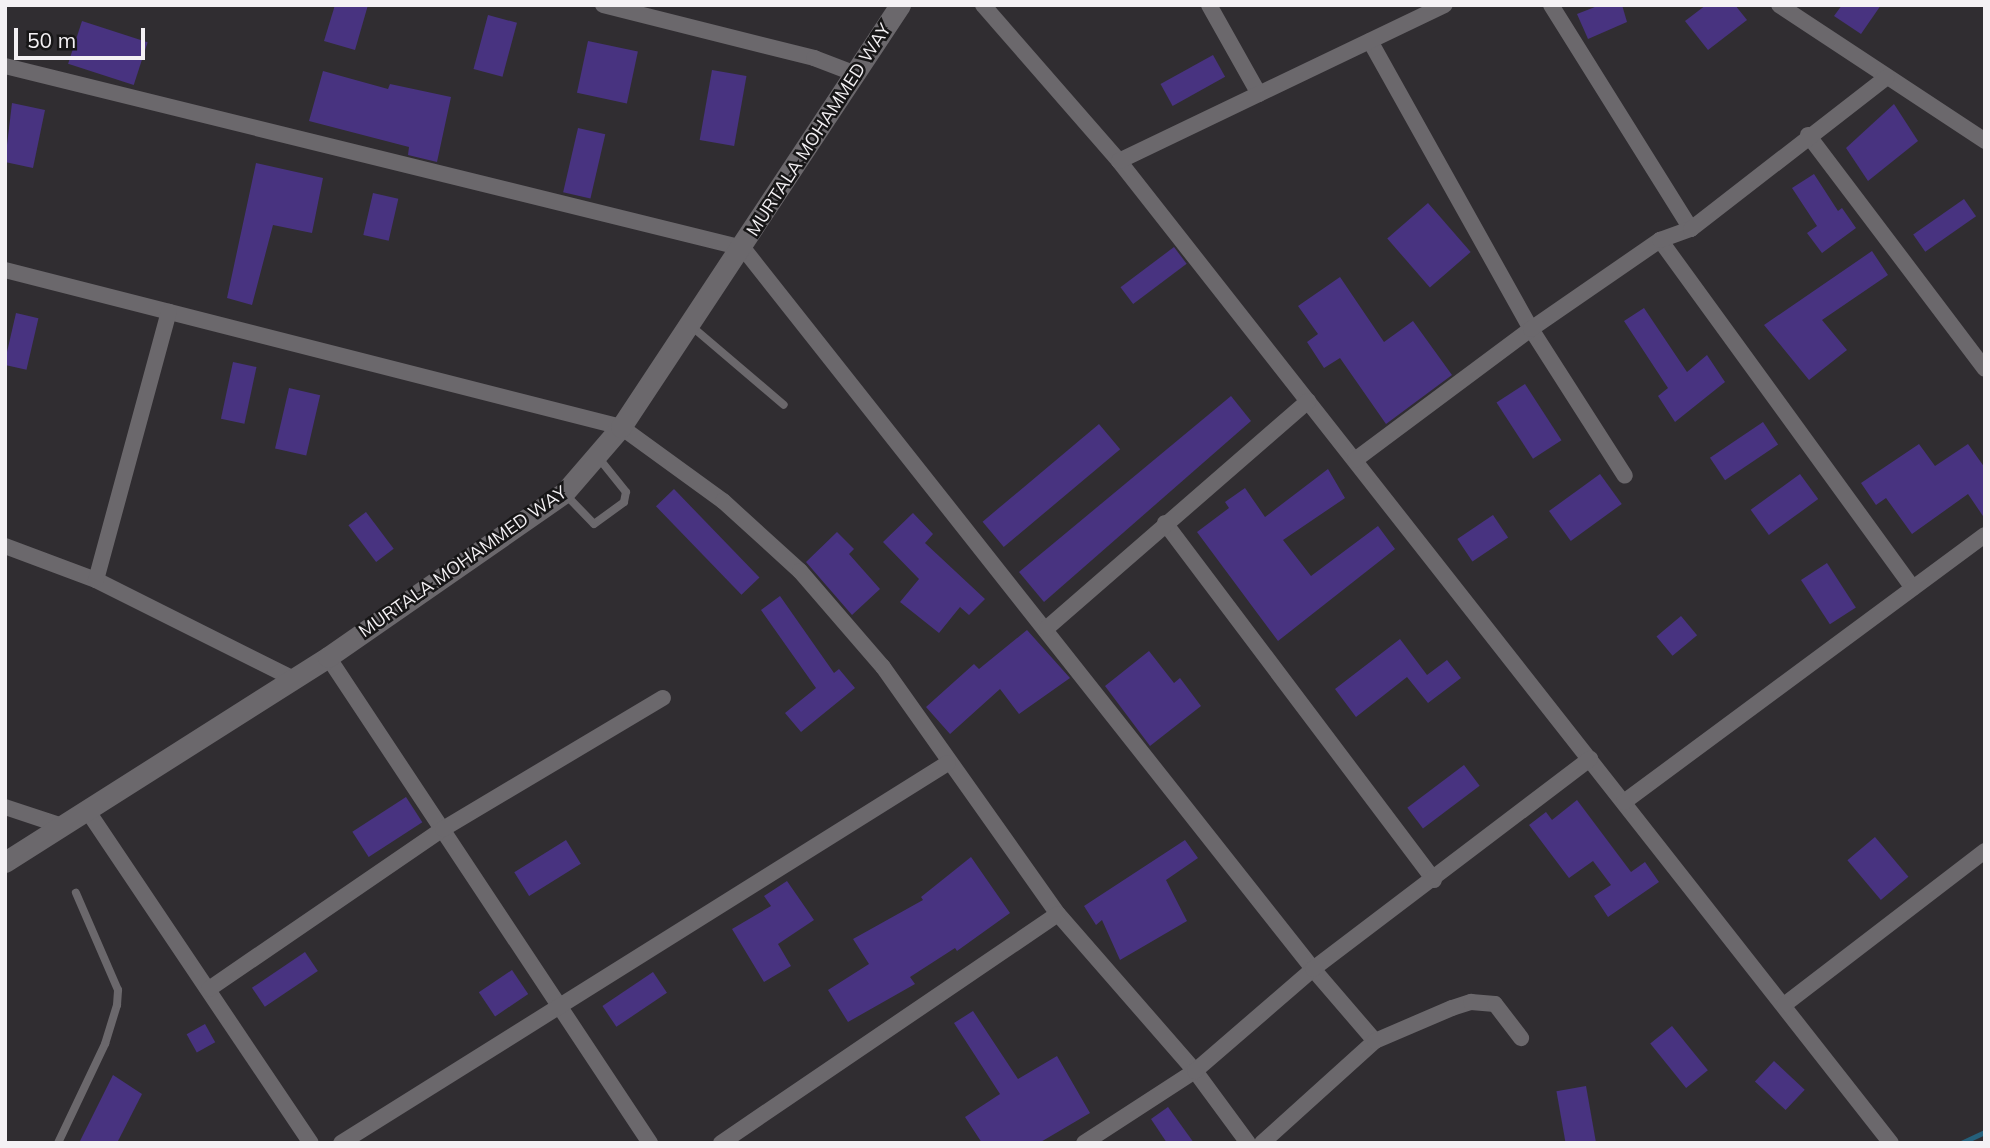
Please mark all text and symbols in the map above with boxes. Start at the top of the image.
scale bar [18,14,149,58]
street label: MURTALA MOHAMMED WAY [742,20,896,240]
text: 50 m [27,27,76,53]
street label: MURTALA MOHAMMED WAY [355,482,571,642]

